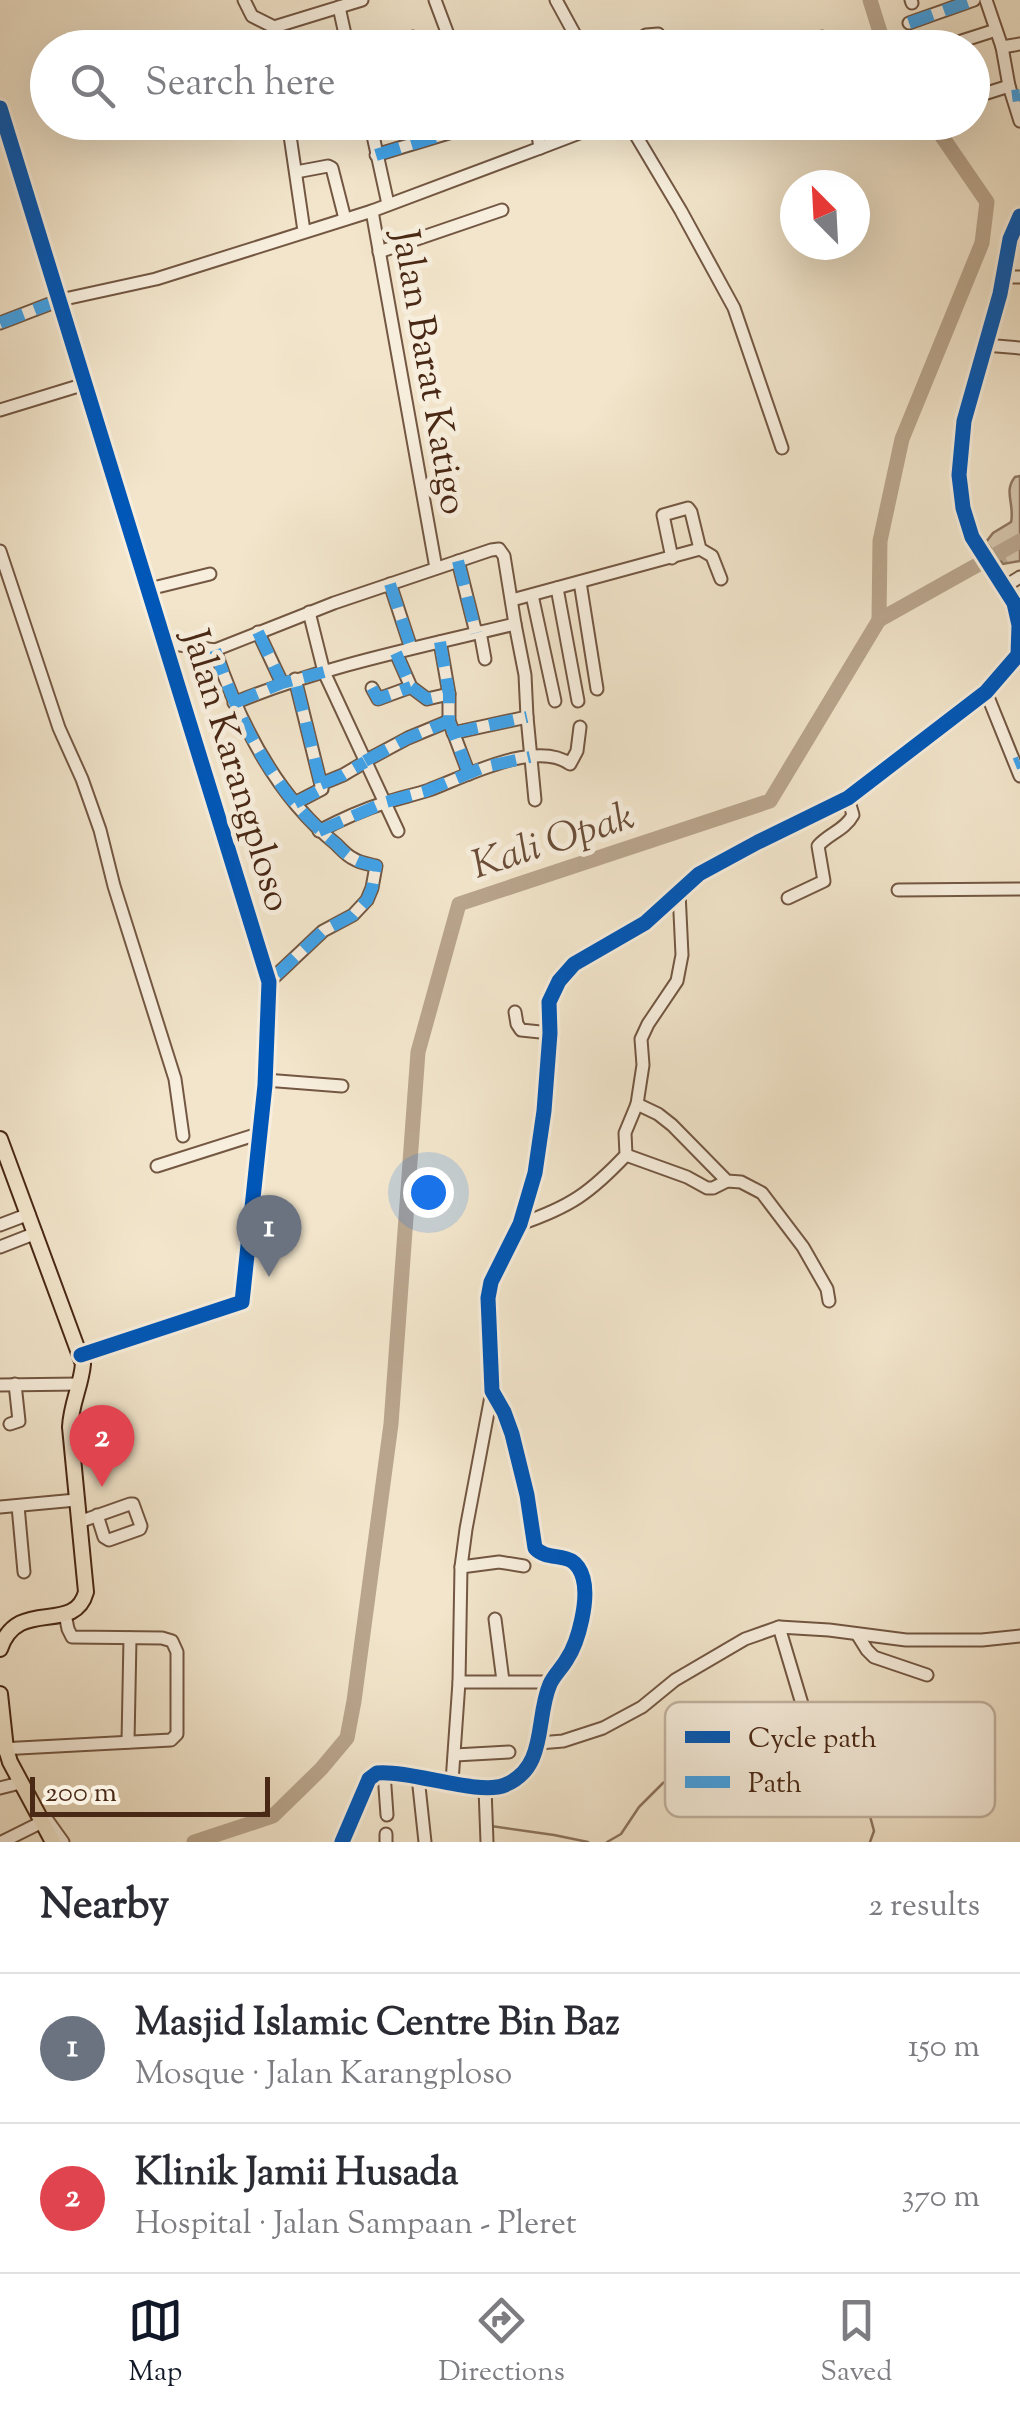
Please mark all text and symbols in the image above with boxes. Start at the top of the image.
search box [30,30,990,140]
icon: search [65,58,120,113]
text: Search here [145,58,336,112]
north arrow [780,170,870,260]
street label: Jalan Barat Katigo [375,224,479,519]
street label: Jalan Karangploso [165,622,303,919]
water label: Kali Opak [465,790,642,896]
your location [403,1167,454,1218]
pin: 1 [236,1194,302,1277]
pin: 2 [70,1404,134,1487]
legend [665,1702,995,1817]
text: Cycle path [748,1720,877,1760]
text: Path [748,1765,802,1805]
scale bar [30,1772,270,1816]
text: 200 m [45,1774,117,1814]
text: Nearby [40,1877,169,1937]
text: 2 results [868,1884,980,1930]
text: Masjid Islamic Centre Bin Baz [135,1998,620,2052]
text: 1 [67,2025,78,2071]
text: 150 m [908,2025,980,2071]
text: Mosque · Jalan Karangploso [135,2052,512,2098]
text: Klinik Jamii Husada [135,2148,458,2202]
text: 2 [65,2175,80,2221]
text: 370 m [901,2175,980,2221]
text: Hospital · Jalan Sampaan - Pleret [135,2202,577,2248]
tab: Map [128,2293,183,2393]
tab: Directions [438,2293,565,2393]
tab: Saved [820,2293,892,2393]

